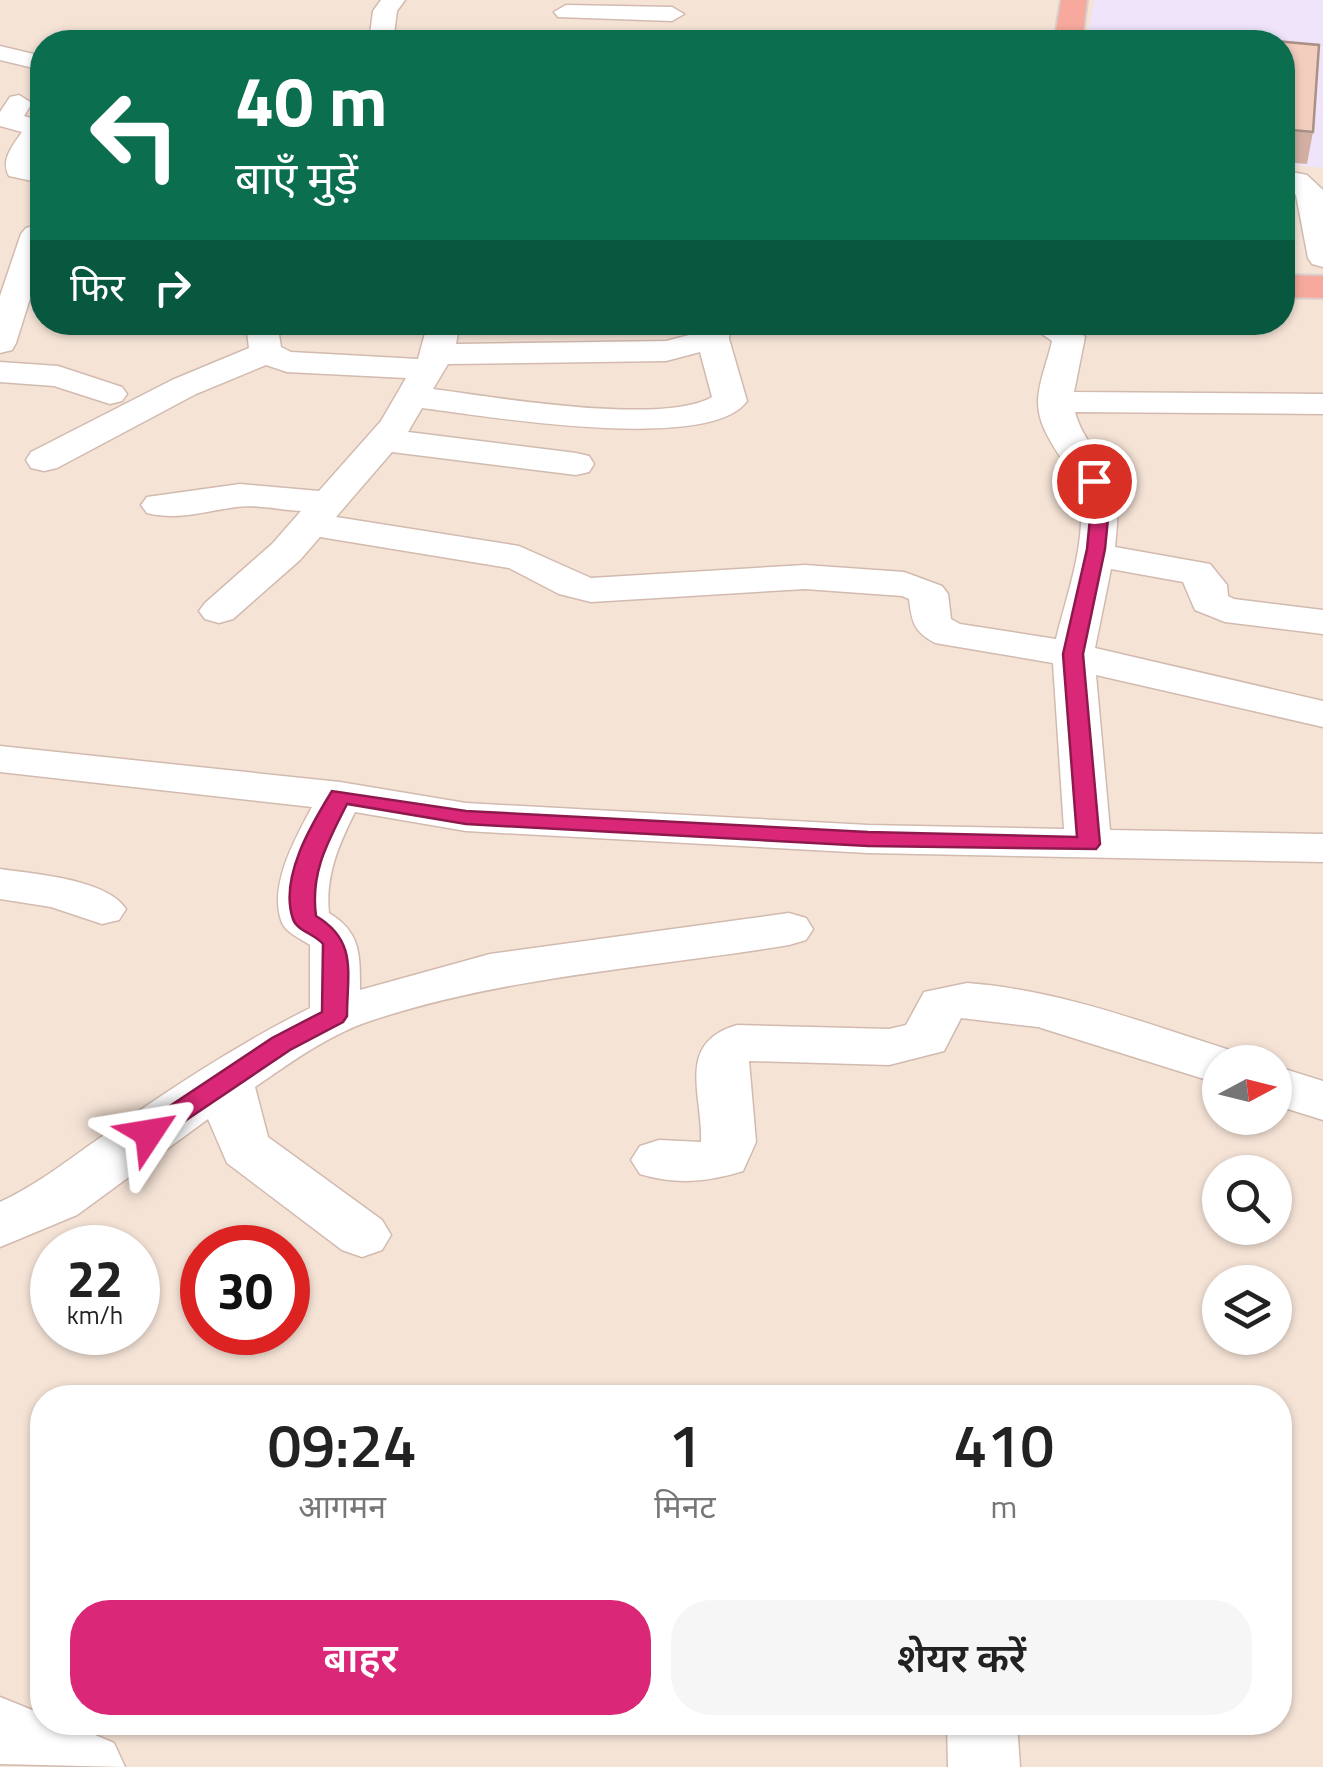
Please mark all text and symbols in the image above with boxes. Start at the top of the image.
text: 40 m [235,47,388,153]
icon: left [70,70,200,200]
text: बाएँ मुड़ें [235,143,358,211]
text: फिर [70,258,125,316]
icon: right [145,260,200,315]
pin [1052,439,1137,524]
icon: arrive [1067,454,1122,509]
north arrow [1202,1045,1292,1135]
map controls [1202,1045,1292,1355]
position arrow [97,1081,201,1185]
button: search [1202,1155,1292,1245]
speed limit sign: 30 [180,1225,310,1355]
text: 22 [67,1240,123,1316]
button: layers [1202,1265,1292,1355]
text: km/h [67,1296,123,1334]
text: 09:24 [268,1399,417,1490]
text: 1 [668,1399,702,1490]
text: 410 [953,1399,1054,1490]
text: आगमन [298,1482,386,1530]
text: मिनट [654,1482,716,1530]
text: m [990,1482,1017,1530]
button: बाहर [70,1600,651,1715]
button: शेयर करें [671,1600,1252,1715]

